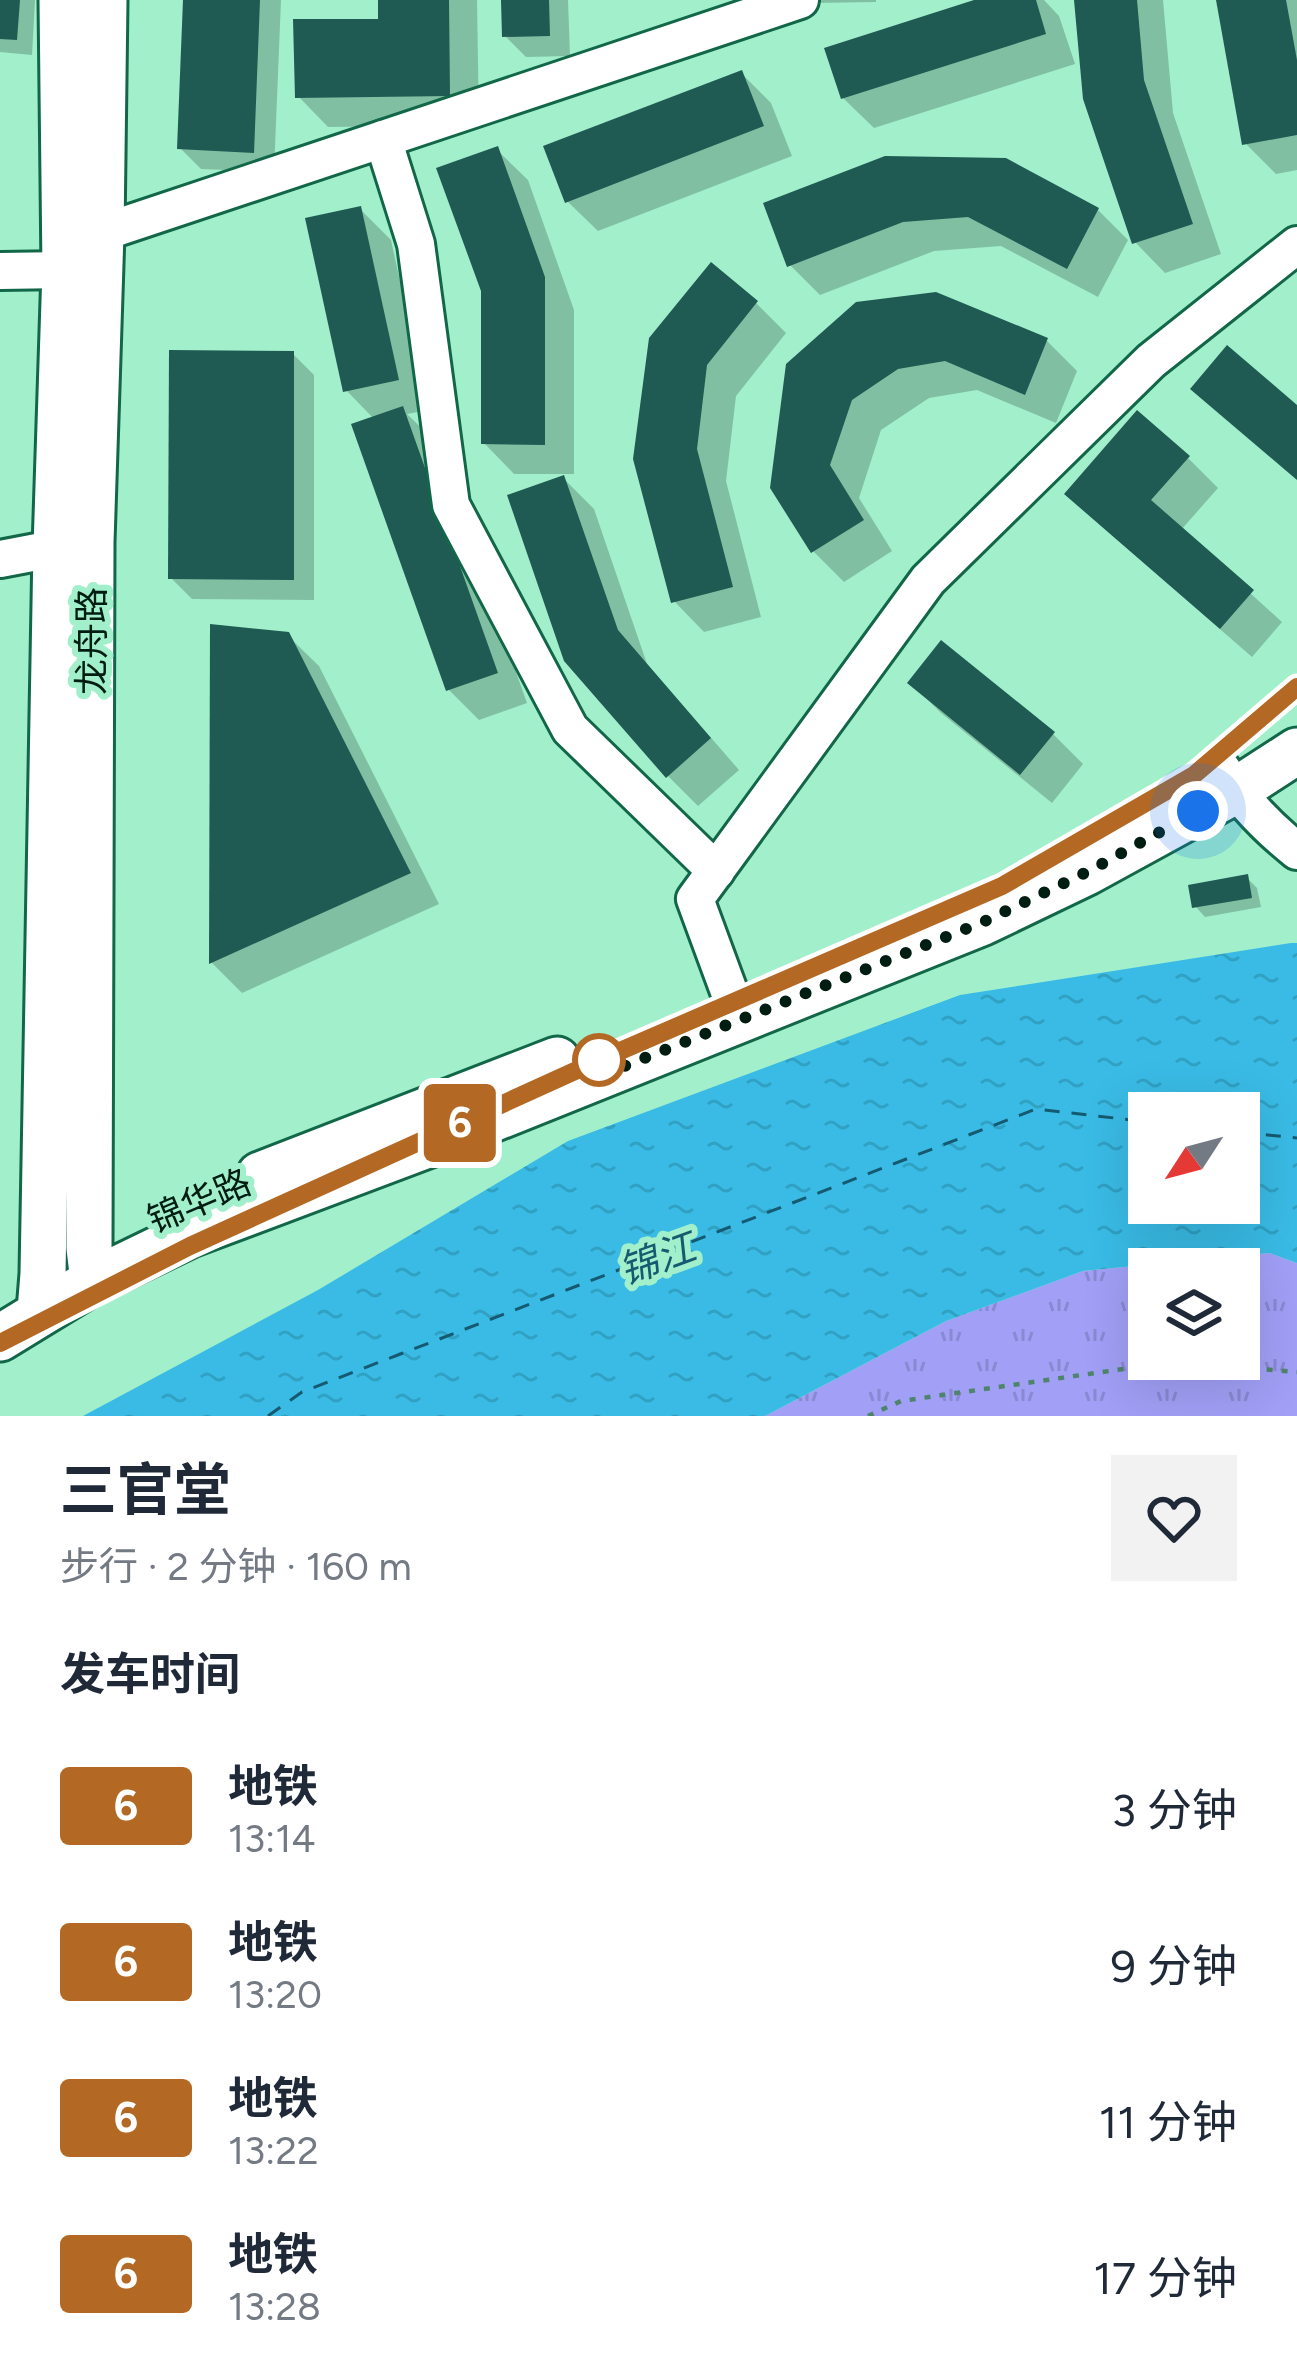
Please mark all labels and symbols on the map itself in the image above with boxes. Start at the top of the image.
street label: 龙舟路 [70,587,113,695]
your location [1168,781,1228,841]
unlabelled marker [574,1035,624,1085]
line badge: 6 [421,1084,499,1162]
north arrow [1128,1092,1260,1224]
street label: 锦华路 [141,1160,257,1242]
water label: 锦江 [612,1222,705,1294]

